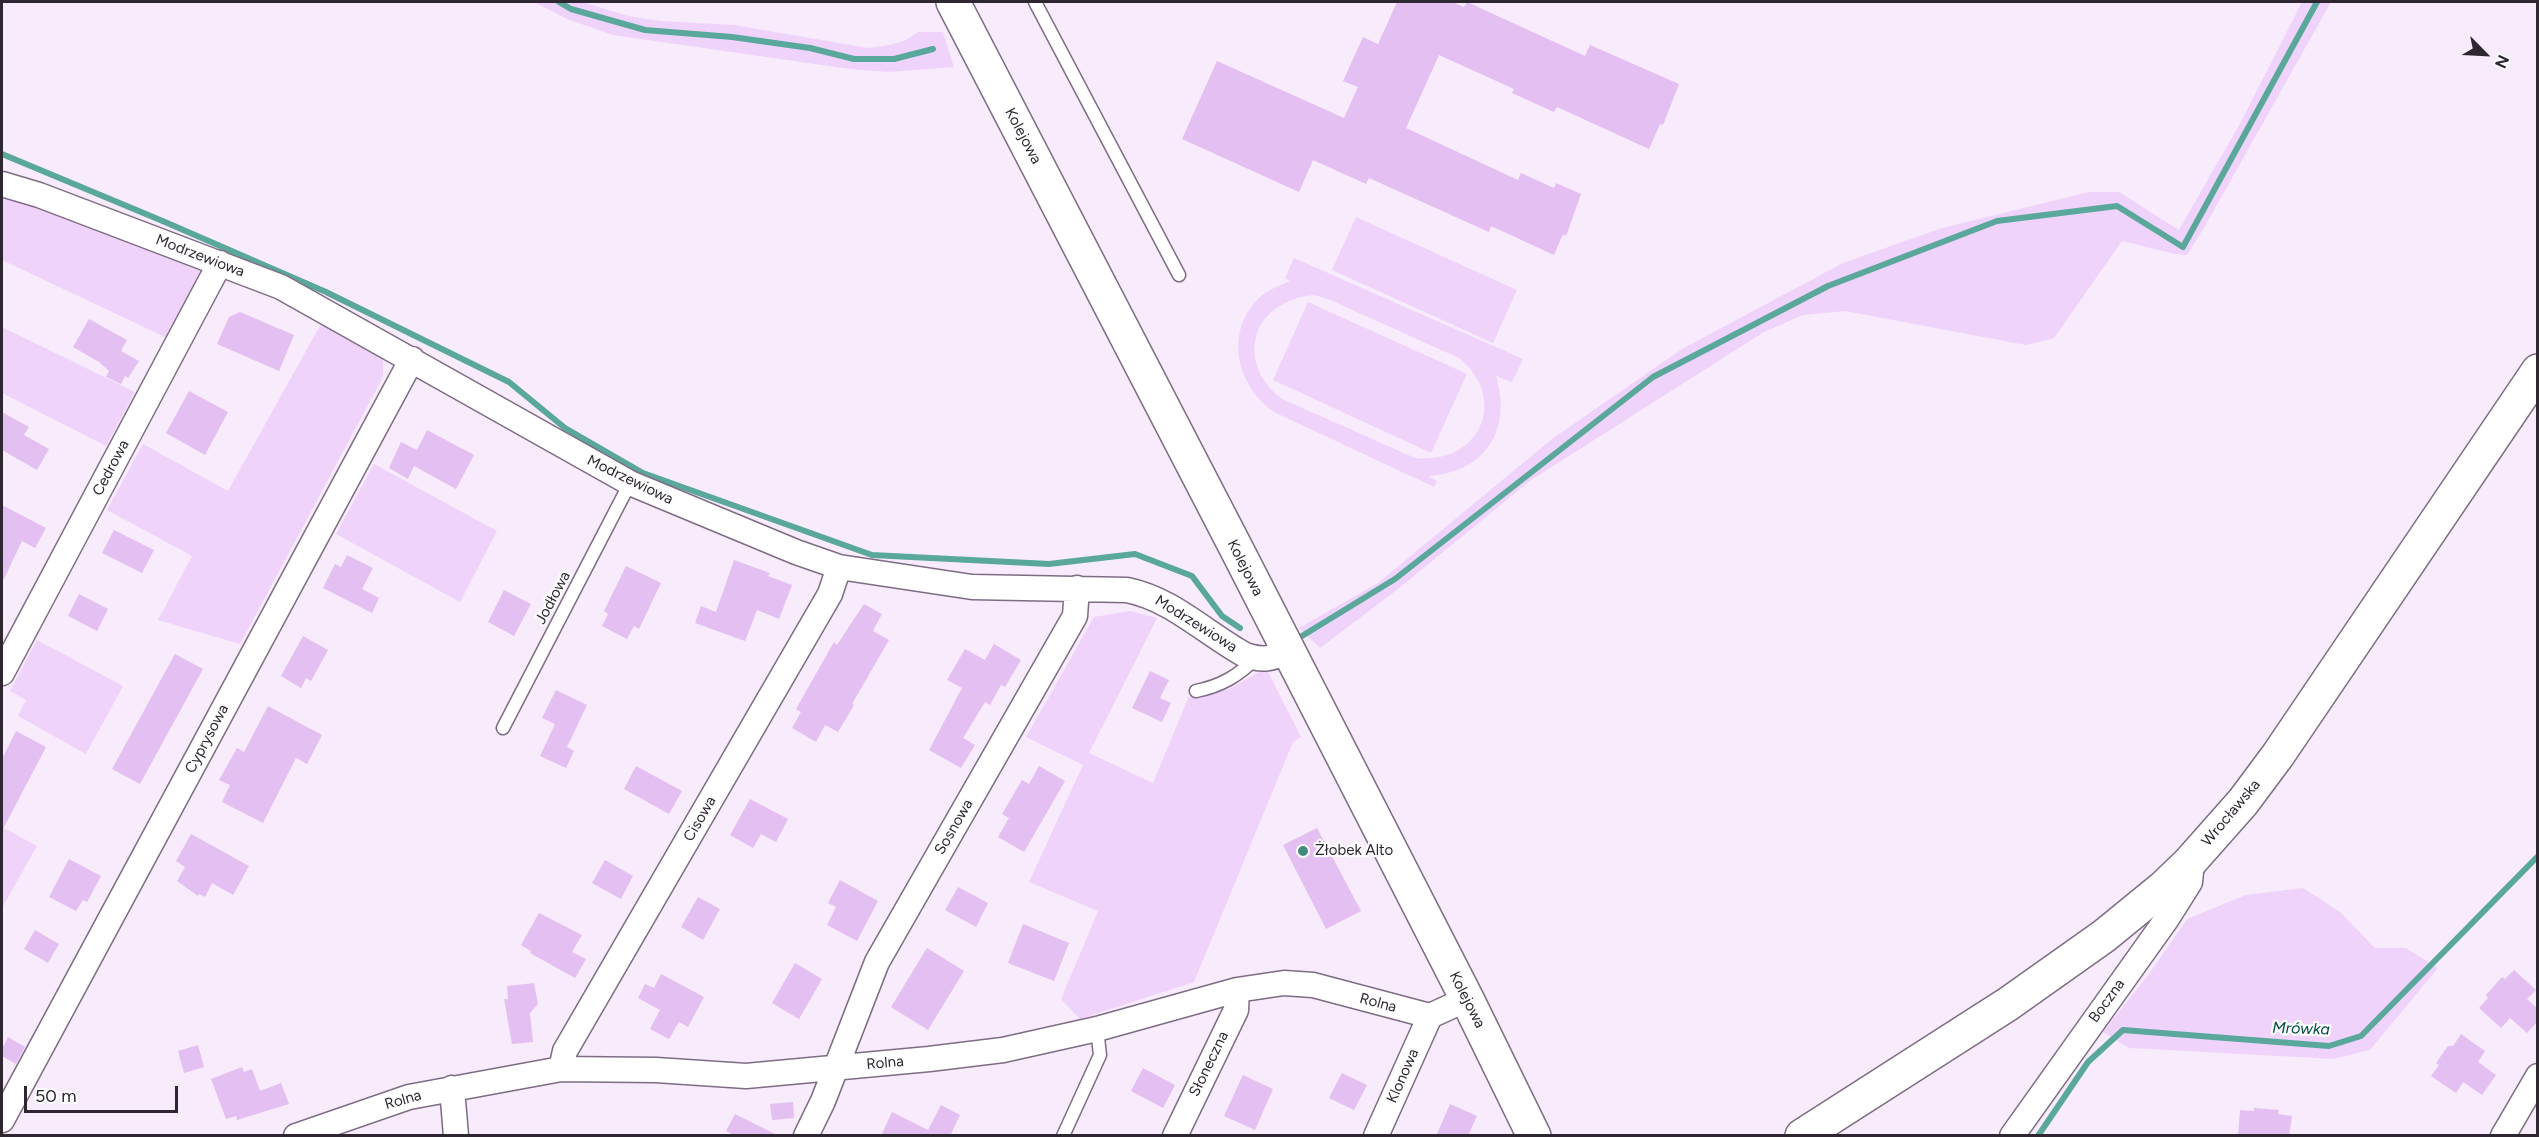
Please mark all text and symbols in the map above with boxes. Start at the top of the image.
north arrow [2455,24,2515,84]
text: N [2491,52,2513,71]
street label: Kolejowa [1001,105,1045,167]
street label: Modrzewiowa [153,231,247,281]
street label: Cedrowa [89,437,133,499]
street label: Modrzewiowa [584,451,676,509]
street label: Kolejowa [1223,537,1267,599]
street label: Jodłowa [532,569,574,627]
street label: Modrzewiowa [1152,592,1240,656]
street label: Cyprysowa [181,702,233,776]
street label: Wrocławska [2198,776,2264,850]
street label: Cisowa [680,793,720,845]
street label: Sosnowa [931,796,977,858]
place label: Żłobek Alto [1315,842,1393,860]
marker: Żłobek Alto [1296,844,1310,858]
street label: Kolejowa [1445,969,1489,1031]
street label: Boczna [2085,976,2129,1026]
street label: Rolna [1358,989,1398,1017]
water label: Mrówka [2272,1018,2330,1040]
street label: Słoneczna [1186,1029,1232,1099]
street label: Klonowa [1383,1046,1423,1106]
street label: Rolna [866,1052,904,1074]
scale bar [27,1074,182,1112]
text: 50 m [35,1085,77,1107]
street label: Rolna [383,1086,423,1114]

